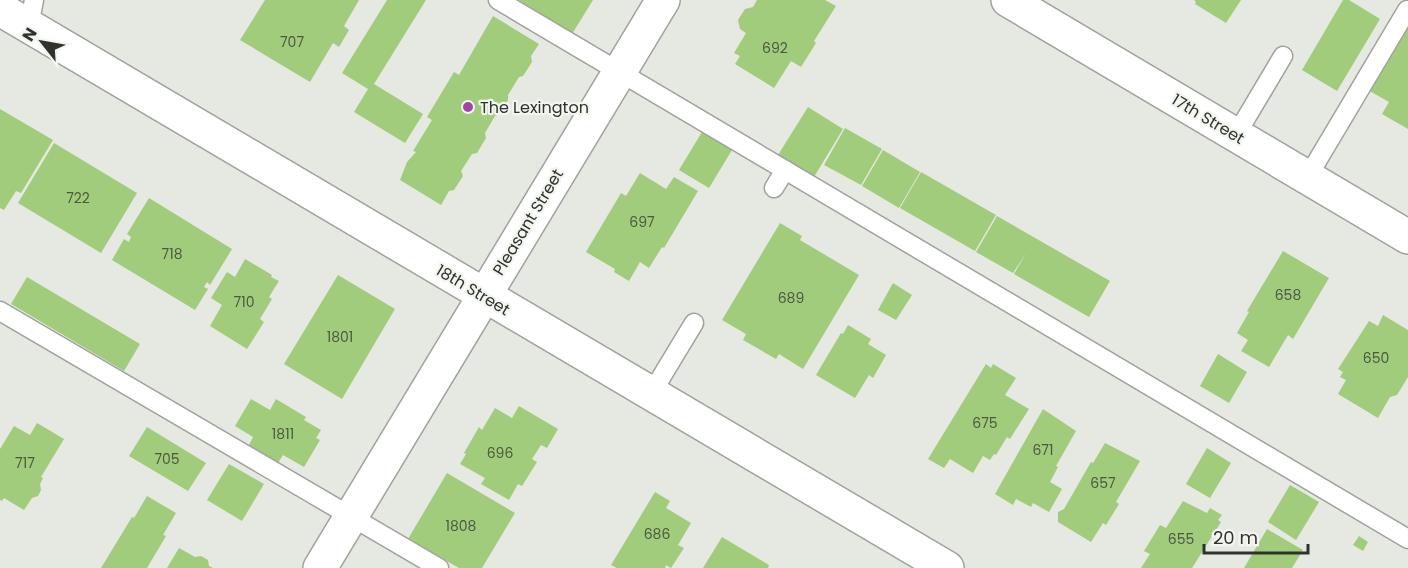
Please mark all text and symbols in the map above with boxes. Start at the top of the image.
north arrow [12,12,72,72]
text: N [17,23,43,46]
house number: 707 [280,32,304,52]
house number: 692 [762,38,788,58]
street label: 17th Street [1167,88,1249,150]
place label: The Lexington [480,96,589,119]
marker: The Lexington [461,100,475,114]
street label: Pleasant Street [487,164,569,279]
house number: 722 [66,188,90,208]
house number: 697 [629,212,655,232]
house number: 718 [162,244,183,264]
street label: 18th Street [432,259,514,321]
house number: 658 [1275,285,1301,305]
house number: 689 [778,288,804,308]
house number: 710 [234,292,254,312]
house number: 1801 [327,327,353,347]
house number: 650 [1363,348,1389,368]
house number: 675 [972,413,998,433]
house number: 1811 [272,424,294,444]
house number: 671 [1032,440,1054,460]
house number: 696 [487,443,513,463]
house number: 705 [154,449,180,469]
house number: 717 [15,453,35,473]
house number: 657 [1090,473,1116,493]
house number: 1808 [446,516,477,536]
scale bar [1204,517,1308,555]
house number: 686 [644,524,670,544]
text: 20 m [1213,525,1258,550]
house number: 655 [1168,529,1194,549]

